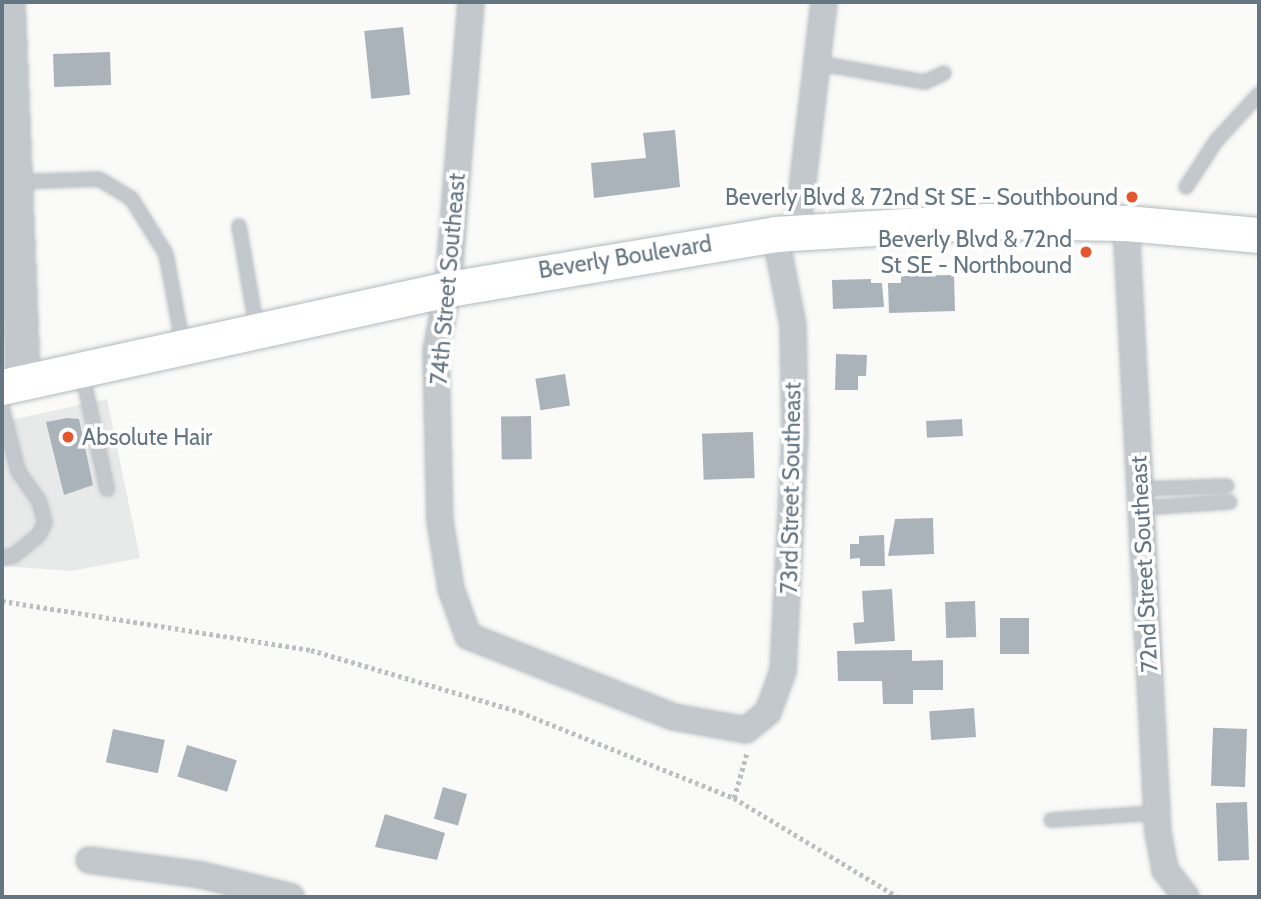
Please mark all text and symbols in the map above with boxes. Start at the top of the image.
street label: 74th Street Southeast [425,172,471,386]
place label: Beverly Blvd & 72nd St SE - Southbound [725,183,1118,211]
marker: Beverly Blvd & 72nd St SE - Southbound [1124,189,1140,205]
place label: Beverly Blvd & 72nd St SE - Northbound [878,225,1072,279]
street label: Beverly Boulevard [536,230,714,284]
marker: Beverly Blvd & 72nd St SE - Northbound [1078,244,1094,260]
street label: 73rd Street Southeast [775,382,807,594]
place label: Absolute Hair [82,423,212,451]
marker: Absolute Hair [60,429,76,445]
street label: 72nd Street Southeast [1125,455,1163,673]

